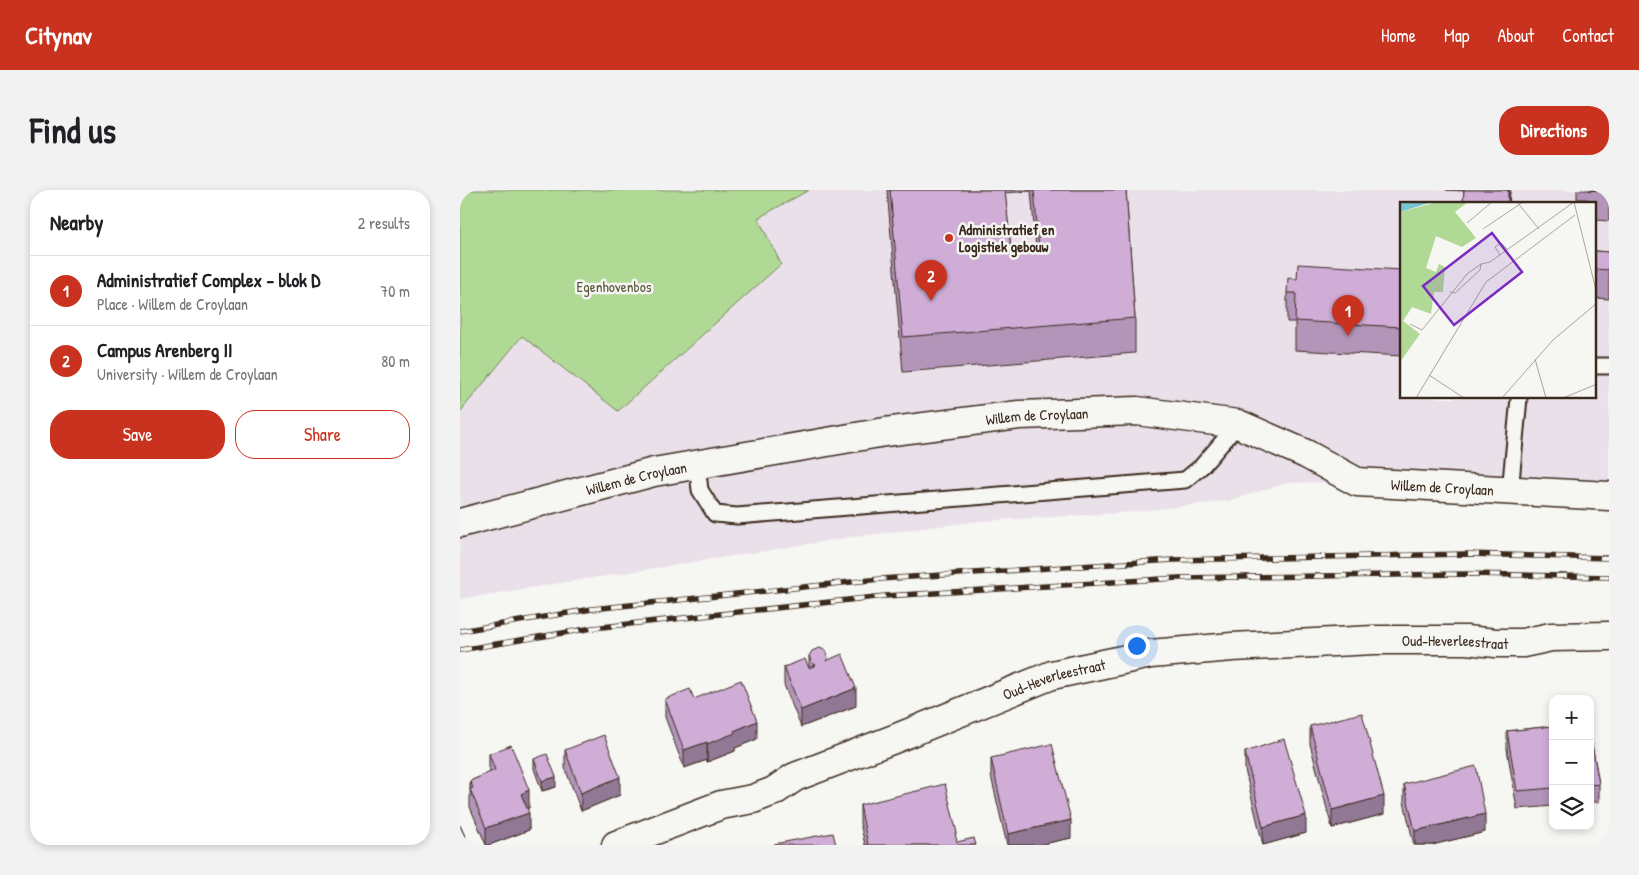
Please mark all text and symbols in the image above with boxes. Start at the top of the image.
text: Citynav [25,19,92,51]
text: Home [1381,23,1416,48]
text: Map [1444,23,1469,48]
text: About [1497,23,1534,48]
text: Contact [1562,23,1614,48]
button: Directions [1499,106,1609,155]
text: Find us [30,107,116,154]
inset map [1400,202,1596,399]
text: Nearby [50,208,103,237]
text: 2 results [358,212,410,234]
place label: Administratief en Logistiek gebouw [959,219,1055,258]
marker: Administratief en Logistiek gebouw [943,232,955,244]
pin: 2 [915,260,947,301]
text: Administratief Complex - blok D [97,267,320,293]
park label: Egenhovenbos [576,276,652,297]
text: 1 [63,280,69,302]
text: 70 m [380,280,410,302]
text: Place · Willem de Croylaan [97,293,248,315]
pin: 1 [1332,295,1364,336]
text: Campus Arenberg II [97,337,232,363]
text: 2 [62,350,70,372]
text: 80 m [381,350,410,372]
text: University · Willem de Croylaan [97,363,278,385]
street label: Willem de Croylaan [984,402,1089,430]
button: Save [50,410,225,459]
button: Share [235,410,410,459]
street label: Willem de Croylaan [584,456,688,500]
street label: Willem de Croylaan [1390,473,1495,500]
street label: Oud-Heverleestraat [1402,630,1509,654]
your location [1124,633,1150,659]
street label: Oud-Heverleestraat [999,653,1108,704]
map controls [1549,695,1594,830]
button: + [1549,695,1594,740]
button: − [1549,740,1594,785]
button: layers [1549,785,1594,830]

